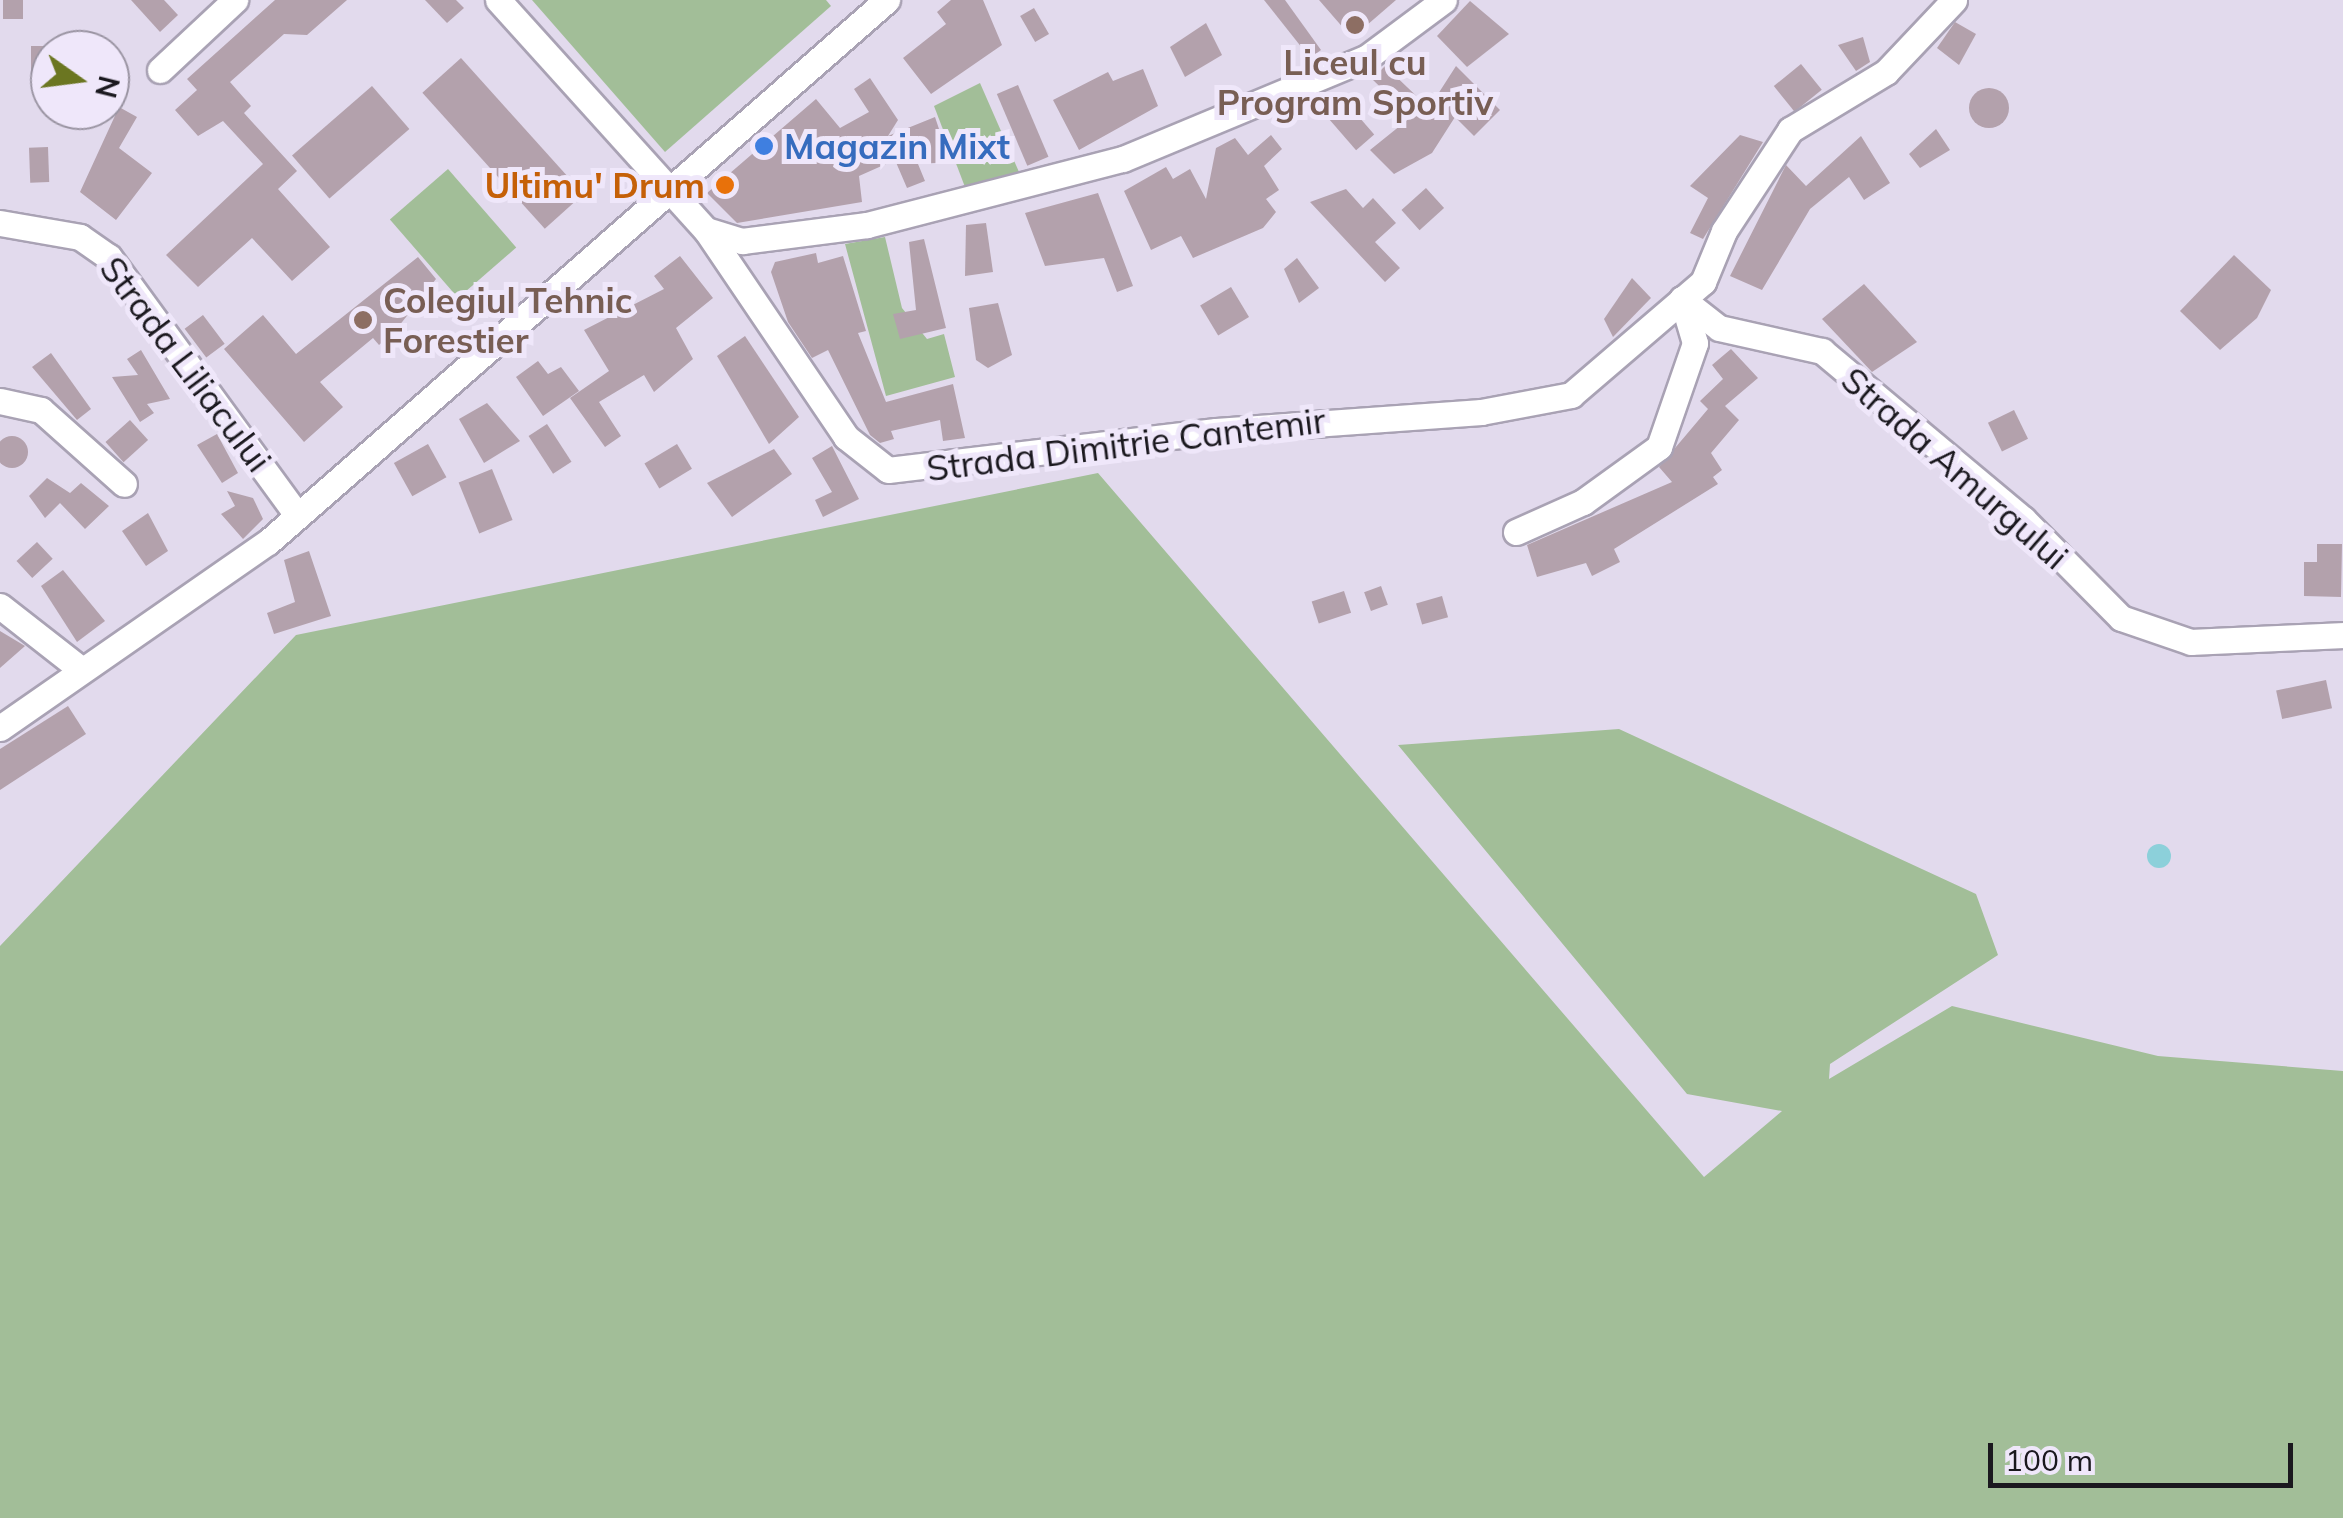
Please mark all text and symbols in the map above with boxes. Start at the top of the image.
marker: Liceul cu Program Sportiv [1344,14,1366,36]
north arrow [30,30,130,130]
place label: Liceul cu Program Sportiv [1217,41,1493,123]
text: N [88,72,127,101]
place label: Magazin Mixt [784,125,1010,167]
marker: Magazin Mixt [753,135,775,157]
place label: Ultimu' Drum [484,164,705,206]
marker: Ultimu' Drum [714,174,736,196]
street label: Strada Liliacului [92,248,280,480]
place label: Colegiul Tehnic Forestier [383,279,632,361]
marker: Colegiul Tehnic Forestier [352,309,374,331]
street label: Strada Amurgului [1833,358,2077,578]
street label: Strada Dimitrie Cantemir [924,399,1328,489]
scale bar [1993,1423,2298,1485]
text: 100 m [2005,1441,2093,1479]

